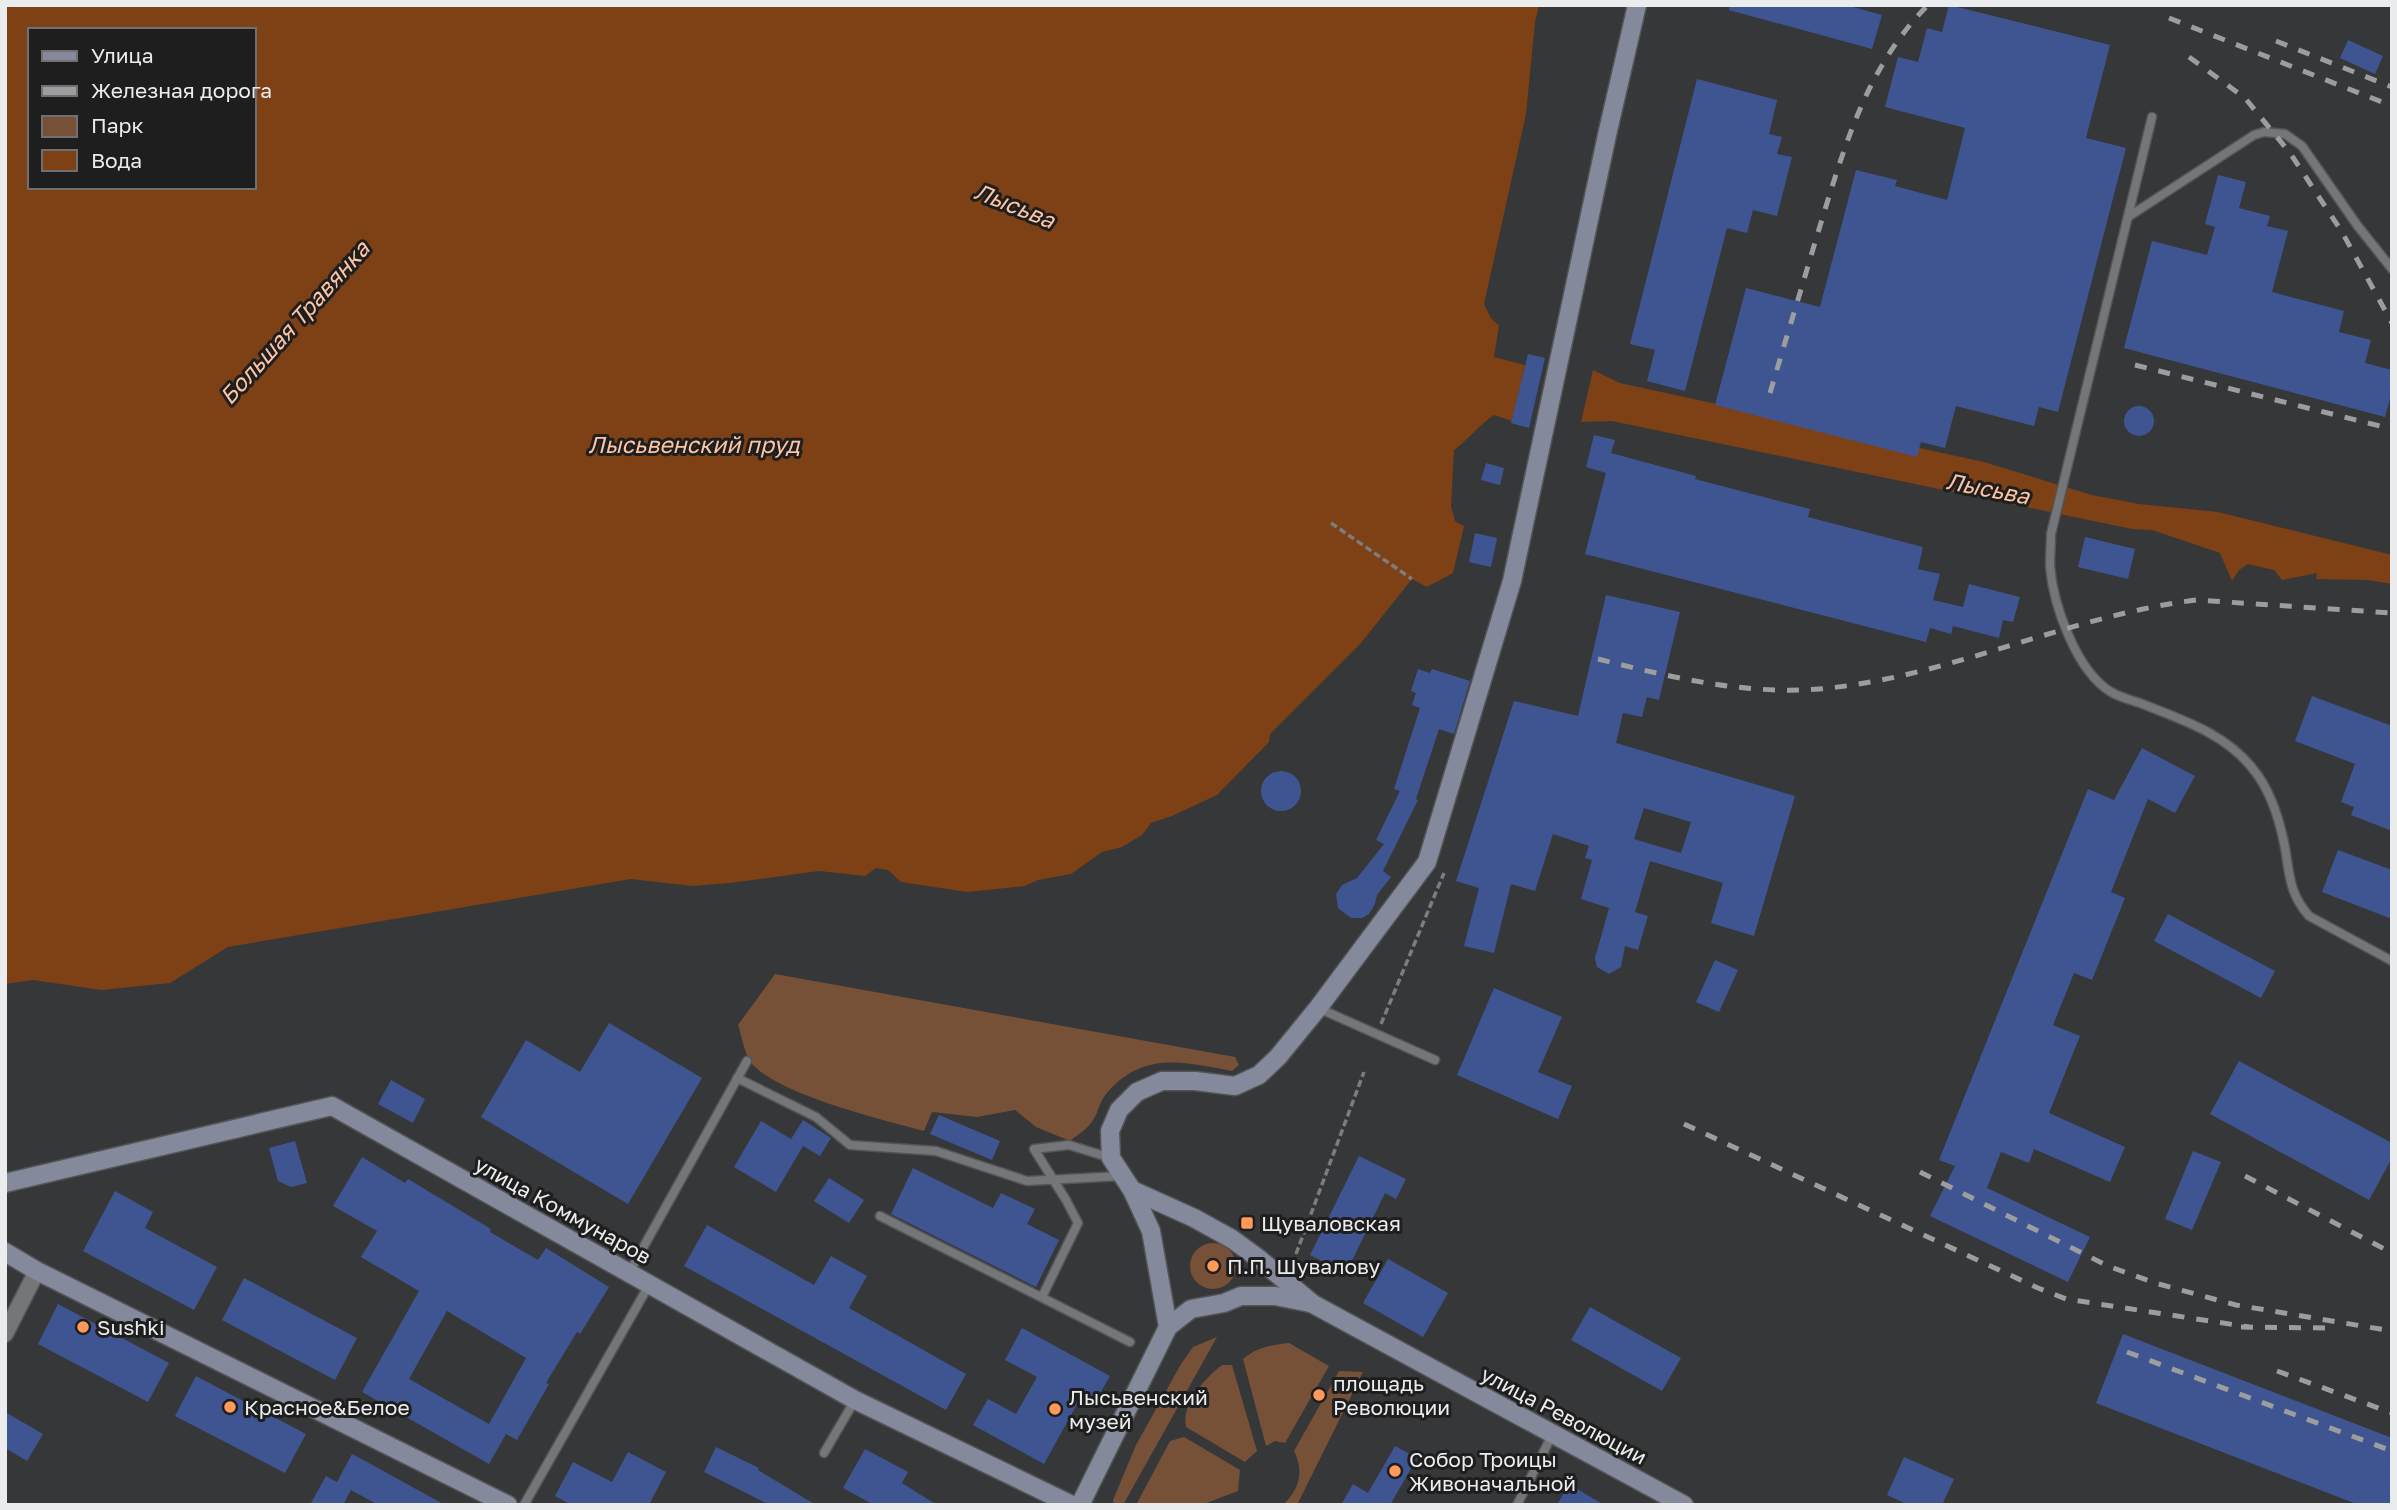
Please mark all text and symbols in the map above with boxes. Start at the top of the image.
legend [28,28,256,189]
text: Улица [91,42,154,68]
text: Железная дорога [91,77,272,103]
text: Парк [91,112,144,138]
text: Вода [91,147,142,173]
water label: Лысьва [971,176,1060,234]
water label: Большая Травянка [213,234,375,410]
water label: Лысьвенский пруд [588,430,801,458]
water label: Лысьва [1944,466,2033,510]
street label: улица Коммунаров [470,1151,656,1269]
place label: Щуваловская [1261,1210,1401,1236]
marker: Щуваловская [1239,1215,1255,1231]
place label: П.П. Шувалову [1227,1253,1381,1279]
marker: П.П. Шувалову [1205,1258,1221,1274]
place label: Sushki [97,1314,165,1340]
marker: Sushki [75,1319,91,1335]
street label: улица Революции [1477,1360,1651,1470]
place label: площадь Революции [1333,1370,1450,1420]
place label: Лысьвенский музей [1069,1384,1208,1434]
marker: площадь Революции [1311,1387,1327,1403]
place label: Красное&Белое [244,1394,410,1420]
marker: Красное&Белое [222,1399,238,1415]
marker: Лысьвенский музей [1047,1401,1063,1417]
place label: Собор Троицы Живоначальной [1409,1446,1576,1496]
marker: Собор Троицы Живоначальной [1387,1463,1403,1479]

